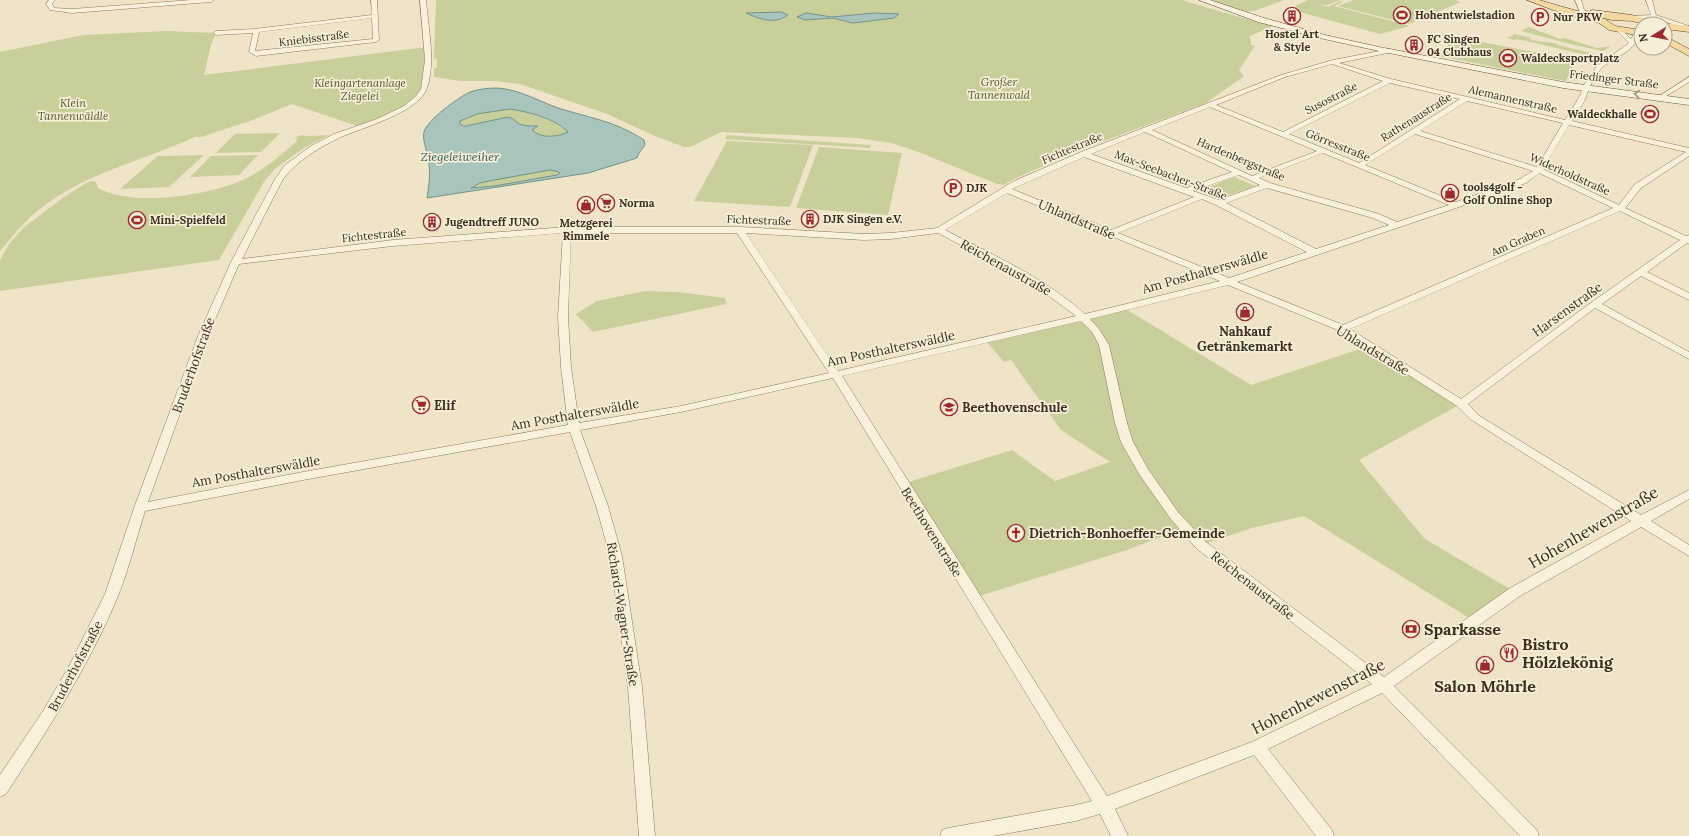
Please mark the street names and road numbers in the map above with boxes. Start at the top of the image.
street label: Kniebisstraße [278,27,350,49]
street label: Friedinger Straße [1569,67,1660,91]
street label: Susostraße [1302,79,1360,117]
street label: Alemannenstraße [1466,82,1559,116]
street label: Rathenaustraße [1378,89,1454,144]
street label: Görresstraße [1304,126,1372,164]
street label: Fichtestraße [1039,129,1105,167]
street label: Hardenbergstraße [1195,134,1287,184]
street label: Max-Seebacher-Straße [1113,147,1229,203]
street label: Widerholdstraße [1527,150,1613,198]
street label: Uhlandstraße [1035,195,1118,243]
street label: Fichtestraße [726,212,792,228]
street label: Am Graben [1488,223,1547,259]
street label: Fichtestraße [341,225,407,245]
street label: Reichenaustraße [957,235,1054,300]
street label: Am Posthalterswäldle [1139,245,1270,298]
street label: Harsenstraße [1529,278,1606,341]
street label: Bruderhofstraße [168,315,219,415]
street label: Uhlandstraße [1333,322,1413,379]
street label: Am Posthalterswäldle [825,327,957,371]
street label: Am Posthalterswäldle [508,395,641,434]
street label: Am Posthalterswäldle [189,452,322,491]
street label: Hohenhewenstraße [1524,481,1662,572]
street label: Beethovenstraße [897,484,966,580]
street label: Richard-Wagner-Straße [603,541,642,687]
street label: Reichenaustraße [1207,547,1298,623]
street label: Bruderhofstraße [44,618,107,715]
street label: Hohenhewenstraße [1248,654,1388,738]

